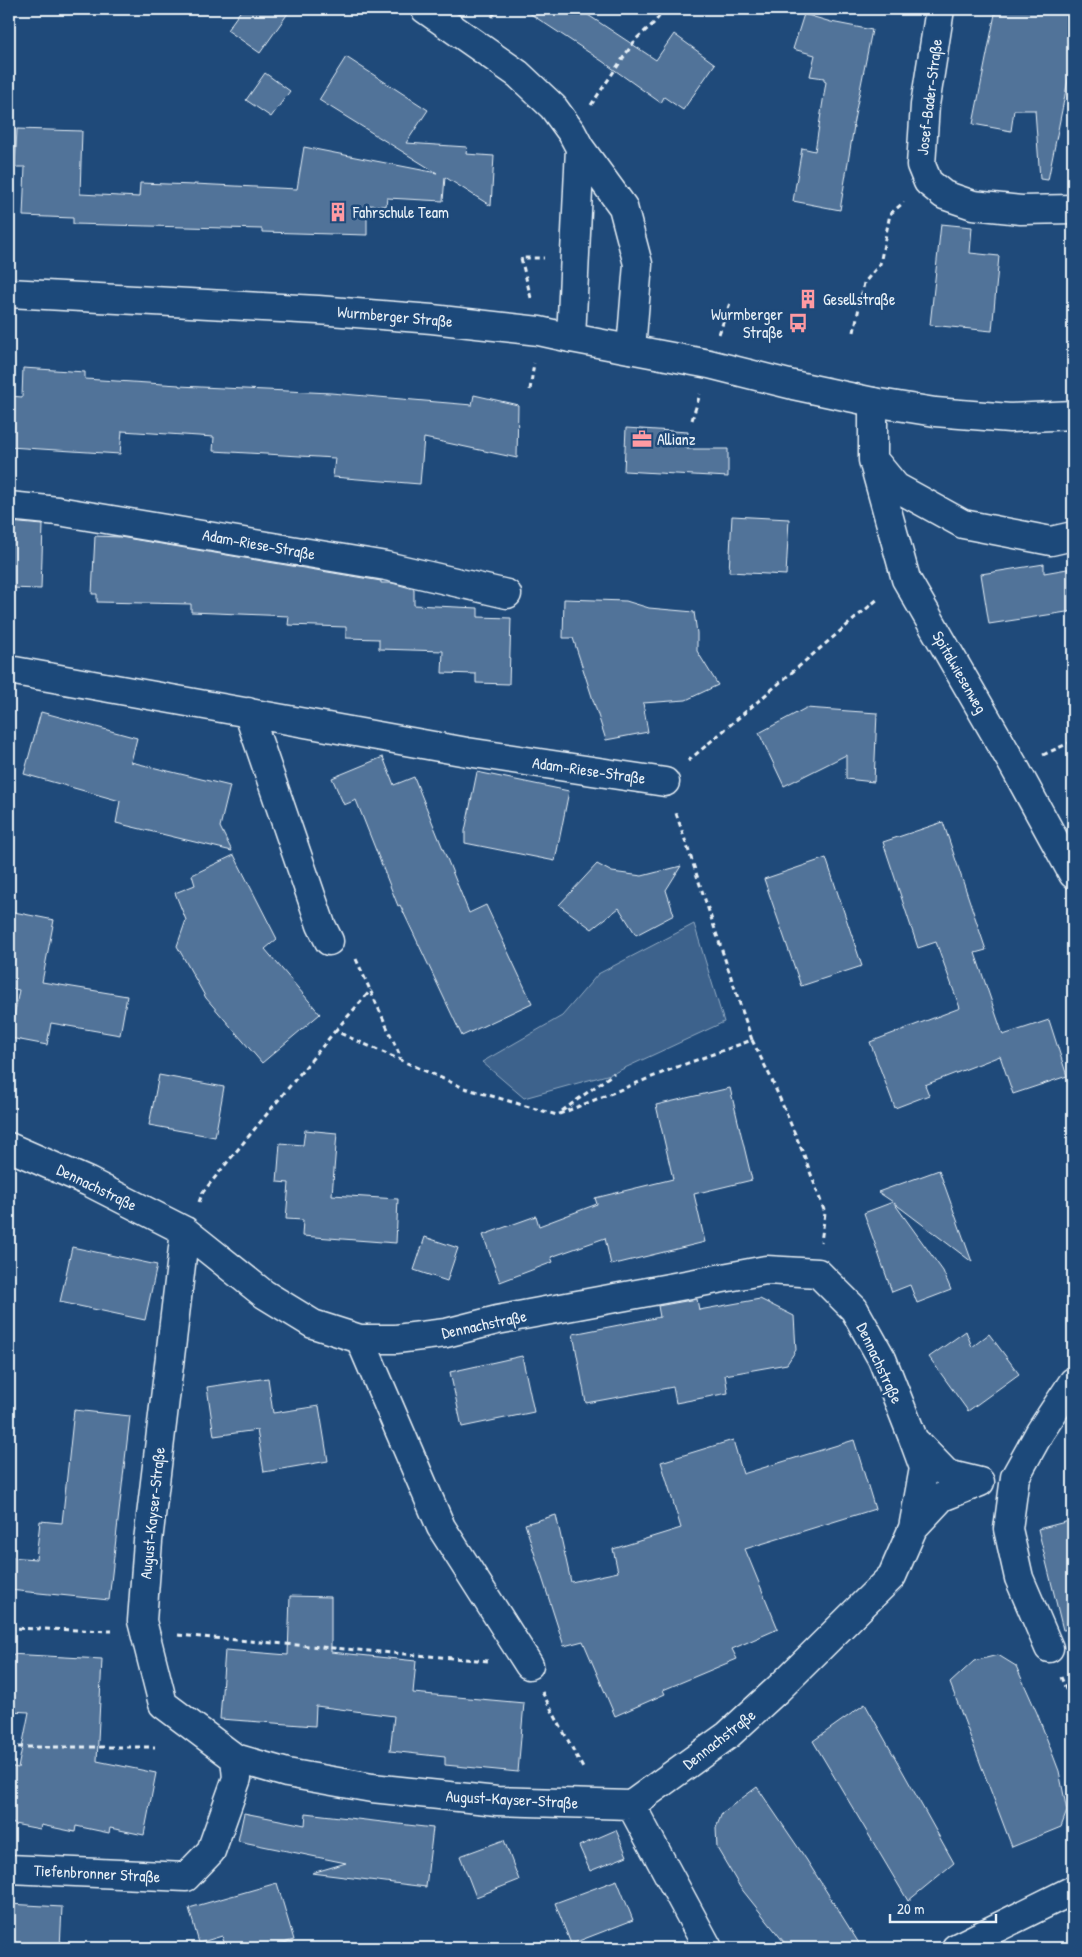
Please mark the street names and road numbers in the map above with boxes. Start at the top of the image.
street label: Josef-Bader-Straße [911,37,947,156]
street label: Wurmberger Straße [336,300,454,332]
street label: Adam-Riese-Straße [201,523,318,565]
street label: Spitalwiesenweg [928,627,992,717]
street label: Adam-Riese-Straße [531,751,648,789]
street label: Dennachstraße [53,1158,141,1216]
street label: Dennachstraße [439,1304,529,1344]
street label: Dennachstraße [852,1319,909,1407]
street label: August-Kayser-Straße [134,1445,170,1580]
street label: Dennachstraße [678,1703,760,1774]
street label: August-Kayser-Straße [445,1785,579,1813]
street label: Tiefenbronner Straße [33,1859,161,1887]

